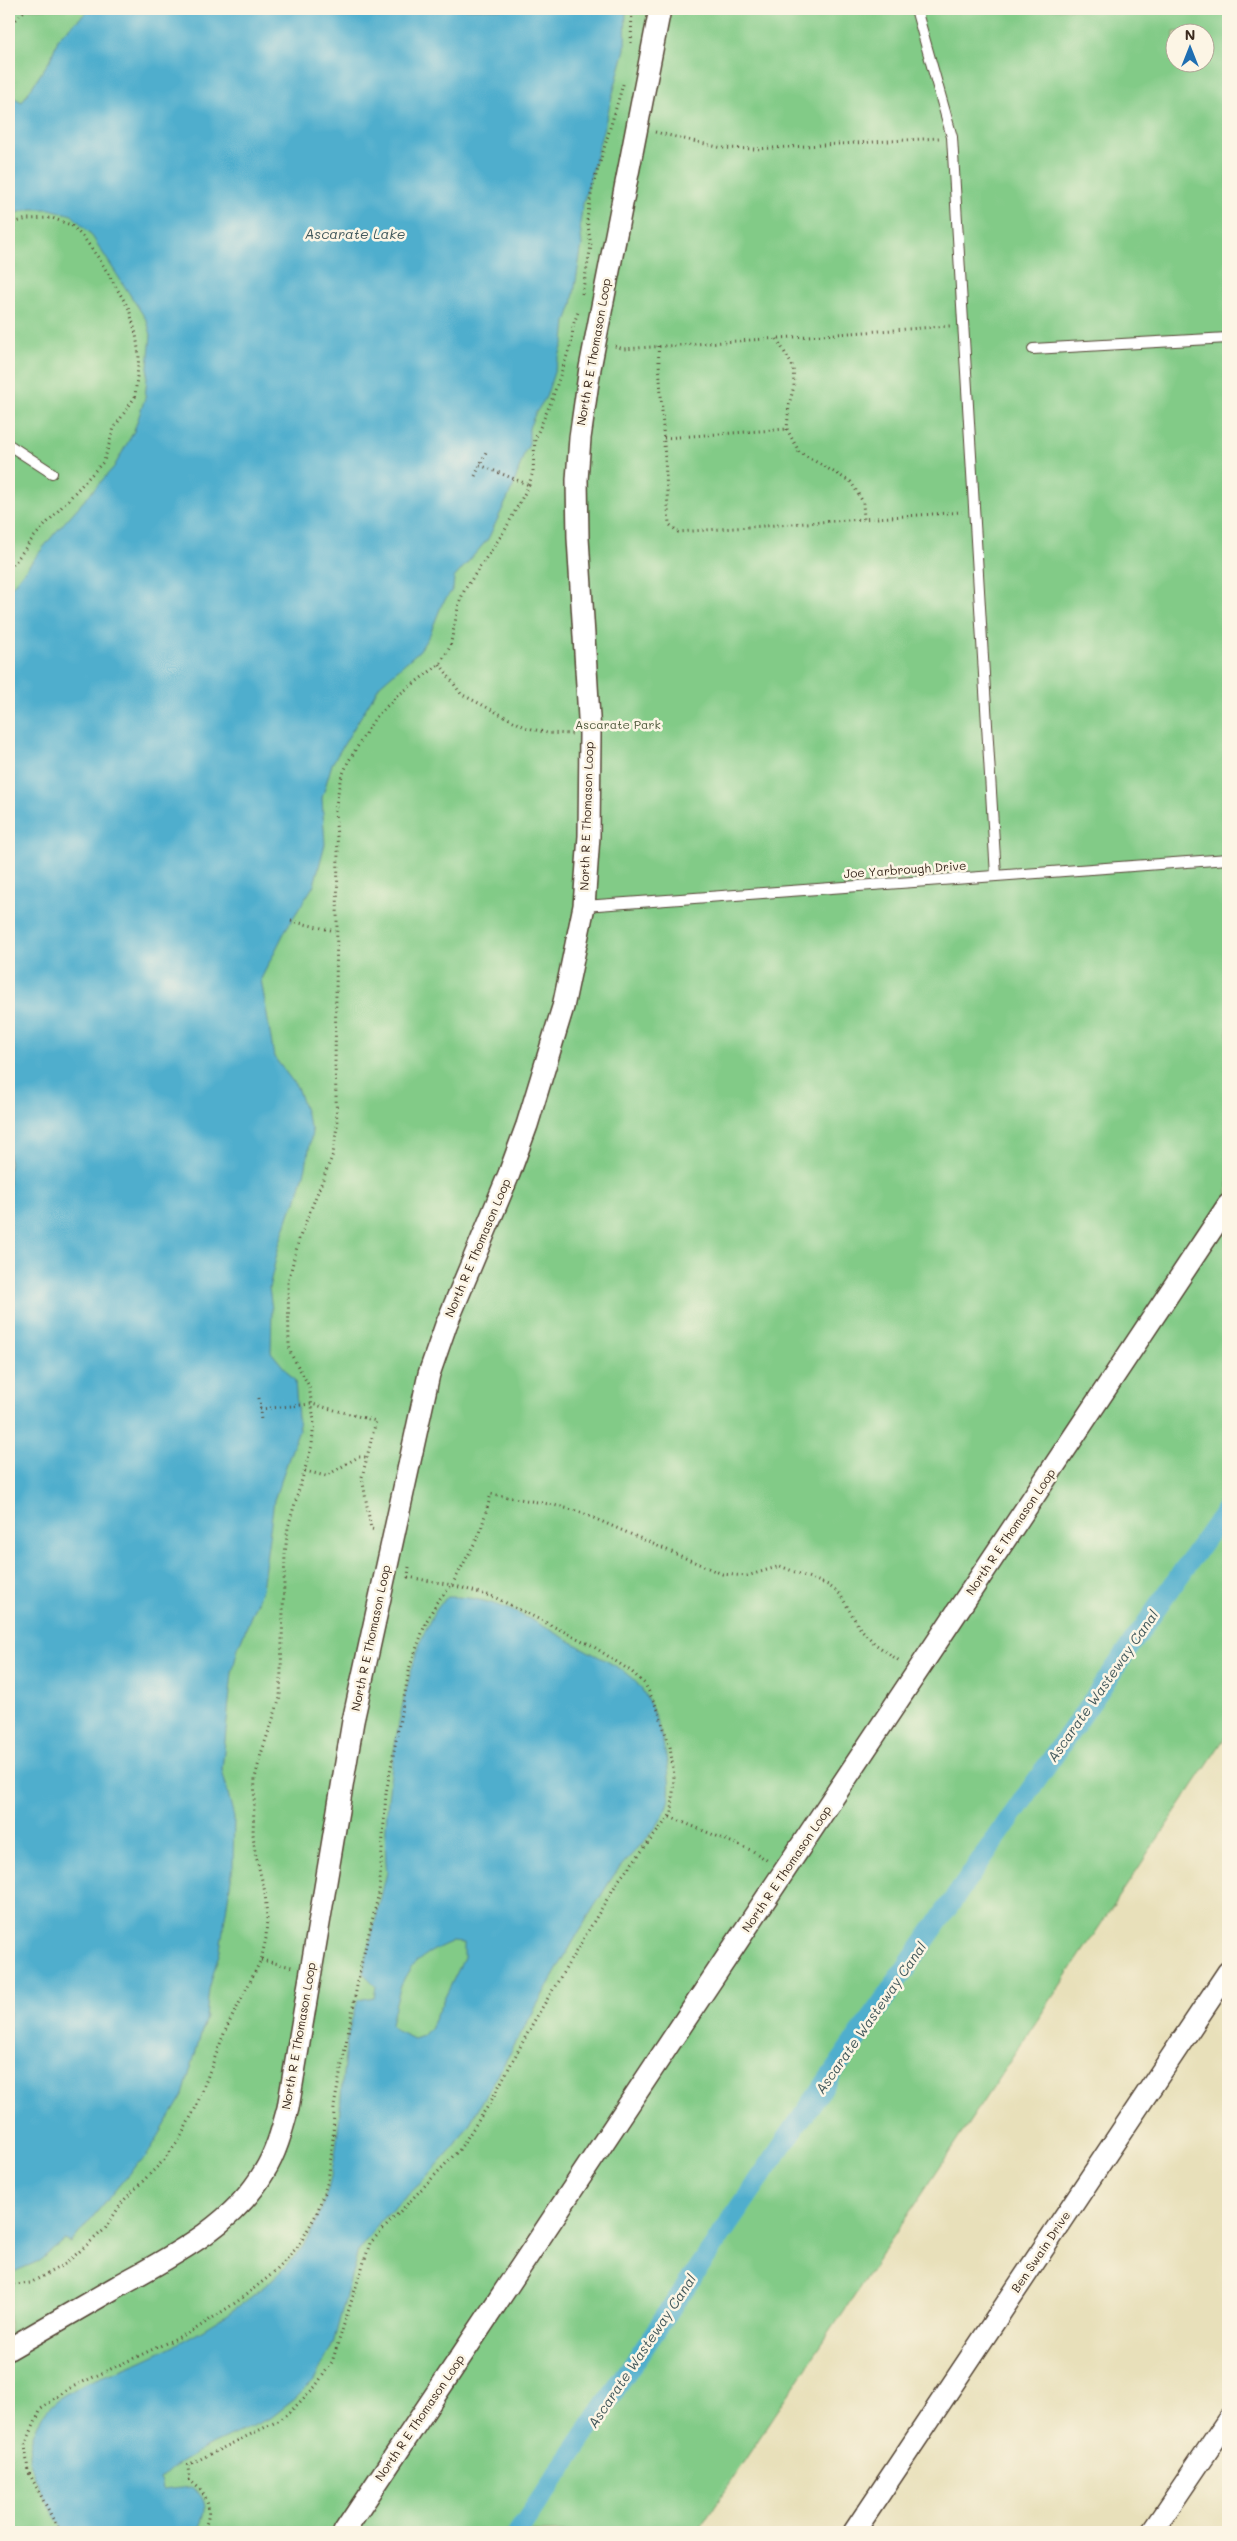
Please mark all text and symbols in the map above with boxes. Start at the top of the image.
north arrow [1164,22,1214,72]
text: N [1185,25,1195,44]
water label: Ascarate Lake [305,224,405,243]
street label: North R E Thomason Loop [572,277,614,427]
park label: Ascarate Park [575,716,661,732]
street label: North R E Thomason Loop [575,741,597,891]
street label: Joe Yarbrough Drive [843,857,967,881]
street label: North R E Thomason Loop [441,1176,514,1319]
street label: North R E Thomason Loop [962,1465,1059,1598]
street label: North R E Thomason Loop [347,1563,393,1712]
water label: Ascarate Wasteway Canal [1043,1606,1163,1765]
street label: North R E Thomason Loop [738,1802,835,1935]
water label: Ascarate Wasteway Canal [811,1938,931,2097]
street label: North R E Thomason Loop [277,1961,319,2111]
street label: Ben Swain Drive [1007,2208,1073,2295]
water label: Ascarate Wasteway Canal [583,2270,700,2431]
street label: North R E Thomason Loop [371,2351,468,2484]

